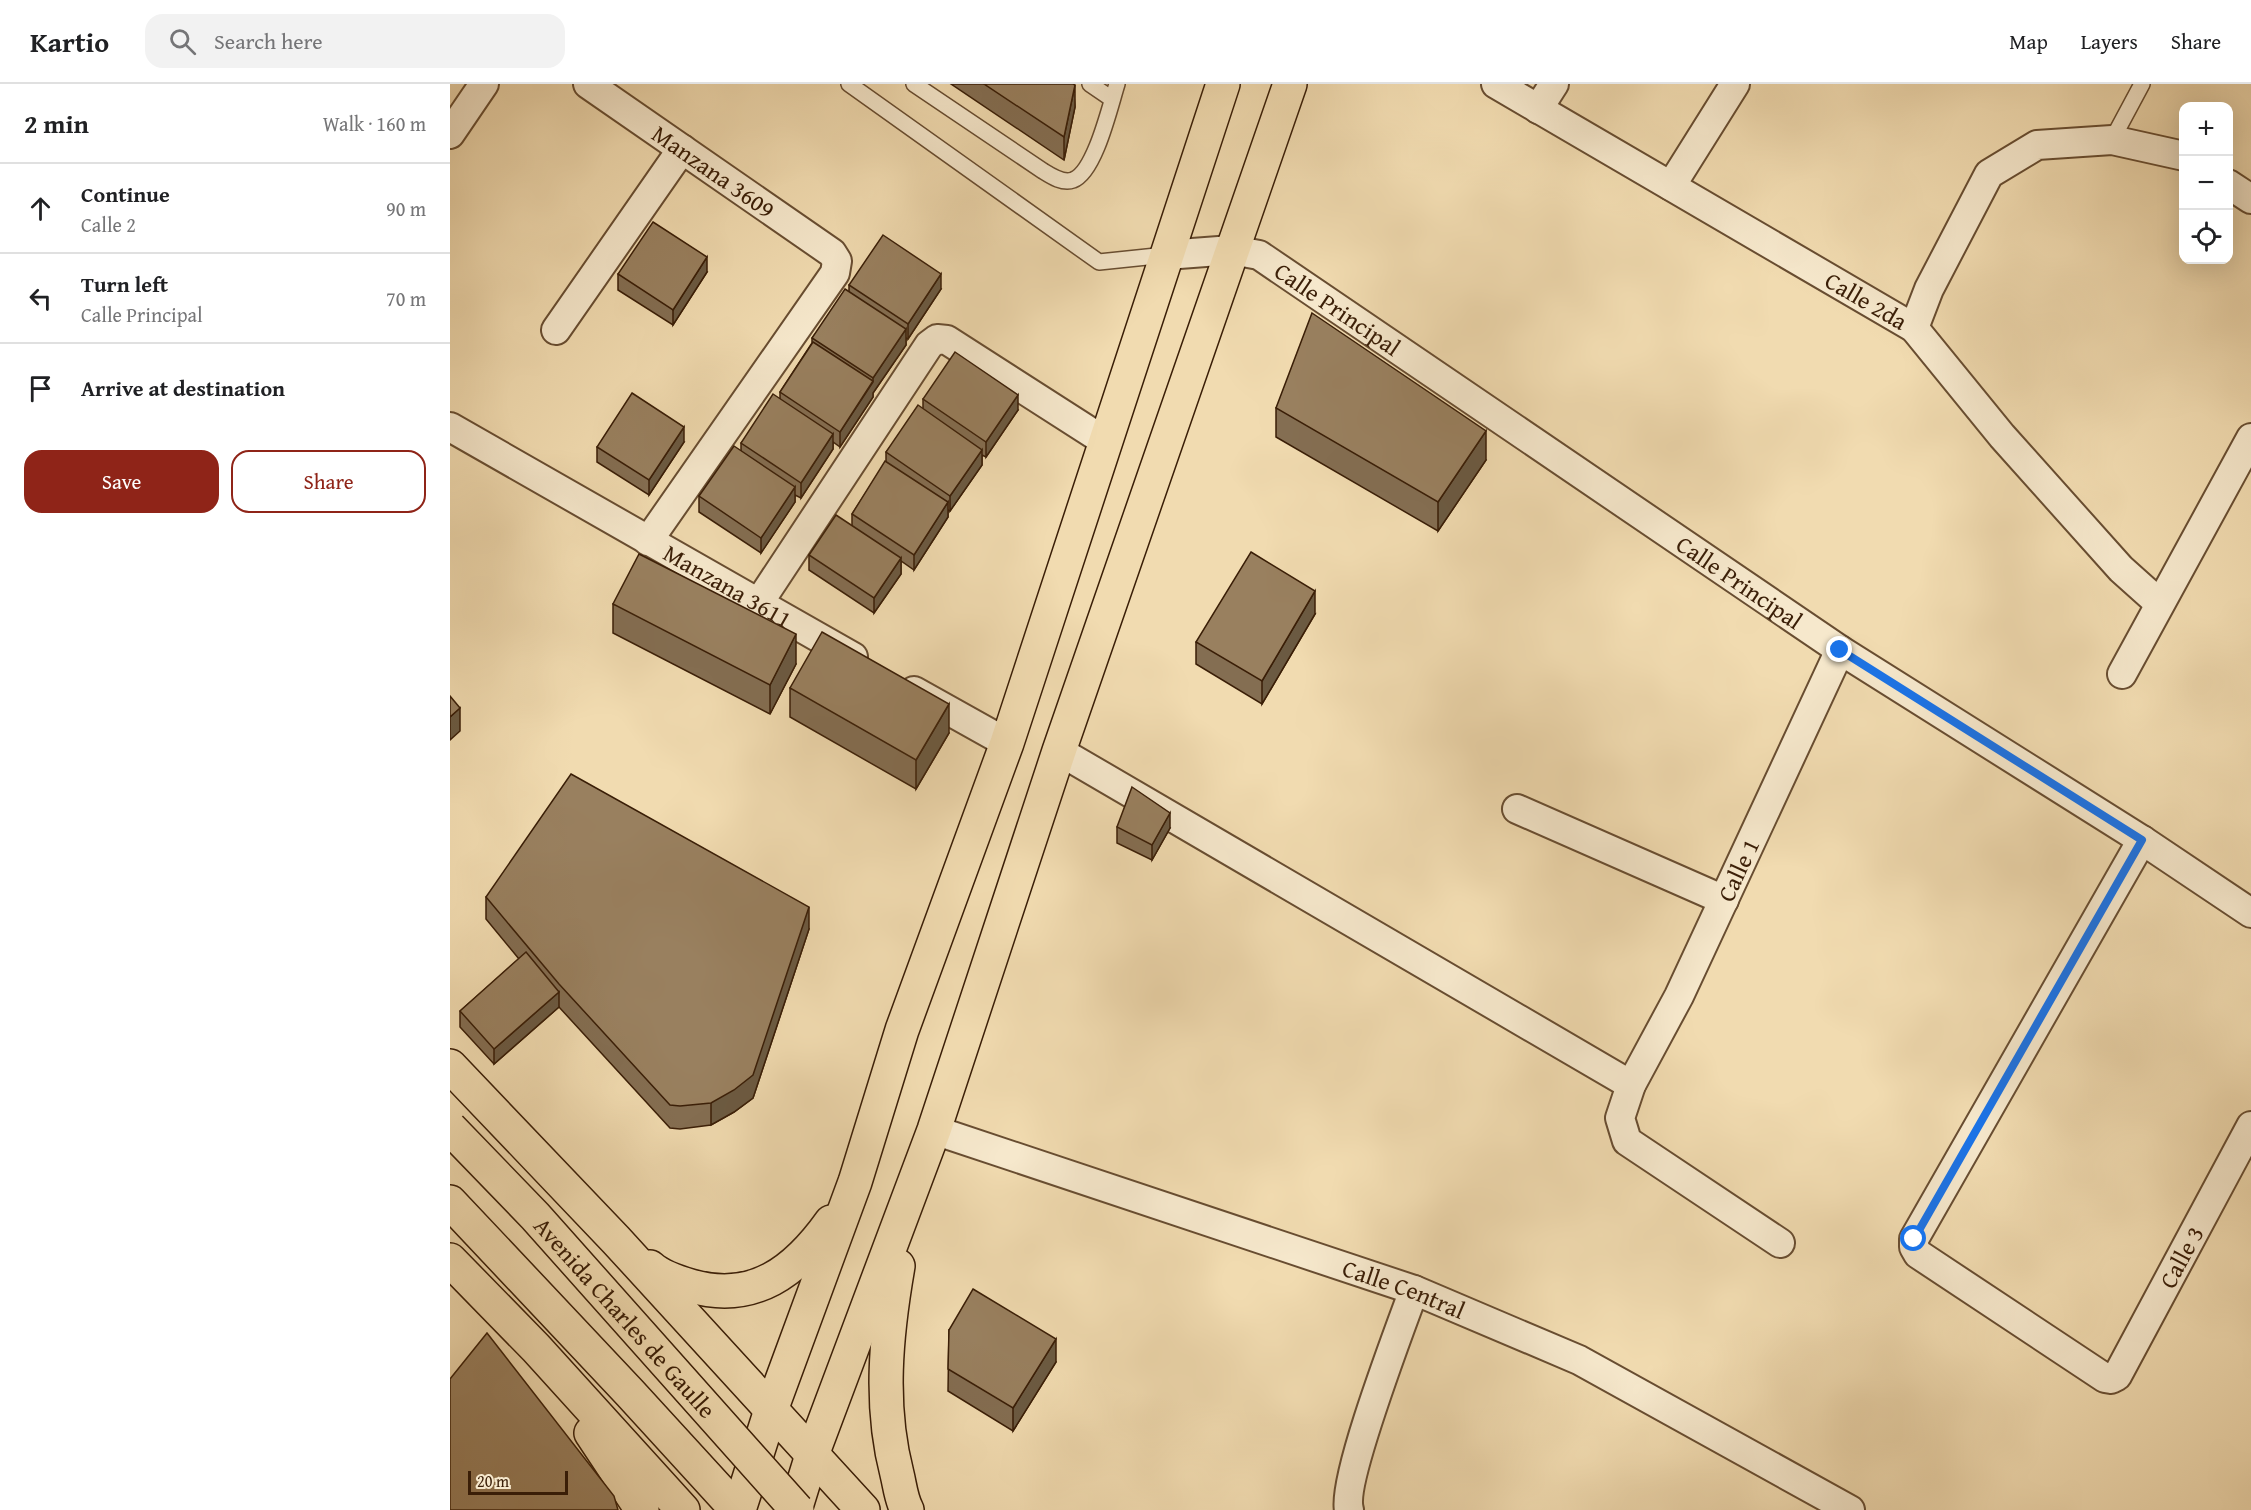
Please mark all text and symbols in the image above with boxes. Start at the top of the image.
search box [145,14,565,68]
text: Kartio [30,21,109,62]
icon: search [166,25,199,58]
text: Search here [214,25,323,57]
text: Map [2009,26,2048,57]
text: Layers [2081,26,2138,57]
text: Share [2171,26,2221,57]
map controls [2179,102,2233,264]
button: + [2179,102,2233,156]
text: 2 min [24,104,89,143]
text: Walk · 160 m [323,109,426,138]
street label: Manzana 3609 [645,116,782,226]
button: − [2179,156,2233,210]
text: Continue [81,178,170,210]
icon: ahead [24,192,57,225]
text: 90 m [386,194,426,223]
text: Calle 2 [81,210,136,239]
button: locate [2179,210,2233,264]
street label: Calle Principal [1268,253,1408,364]
street label: Calle 2da [1819,262,1915,338]
text: Turn left [81,268,168,300]
icon: left [24,282,57,315]
text: 70 m [386,284,426,313]
text: Calle Principal [81,300,203,329]
icon: arrive [24,372,57,405]
text: Arrive at destination [81,372,285,404]
button: Save [24,450,219,513]
button: Share [231,450,426,513]
street label: Calle Principal [1670,526,1810,637]
street label: Manzana 3611 [657,535,799,636]
route end [1826,636,1852,662]
street label: Calle 1 [1708,833,1768,907]
street label: Avenida Charles de Gaulle [526,1209,724,1426]
street label: Calle 3 [2150,1219,2212,1294]
route start [1900,1225,1926,1251]
street label: Calle Central [1338,1250,1471,1327]
scale bar [468,1468,568,1496]
text: 20 m [477,1469,509,1493]

